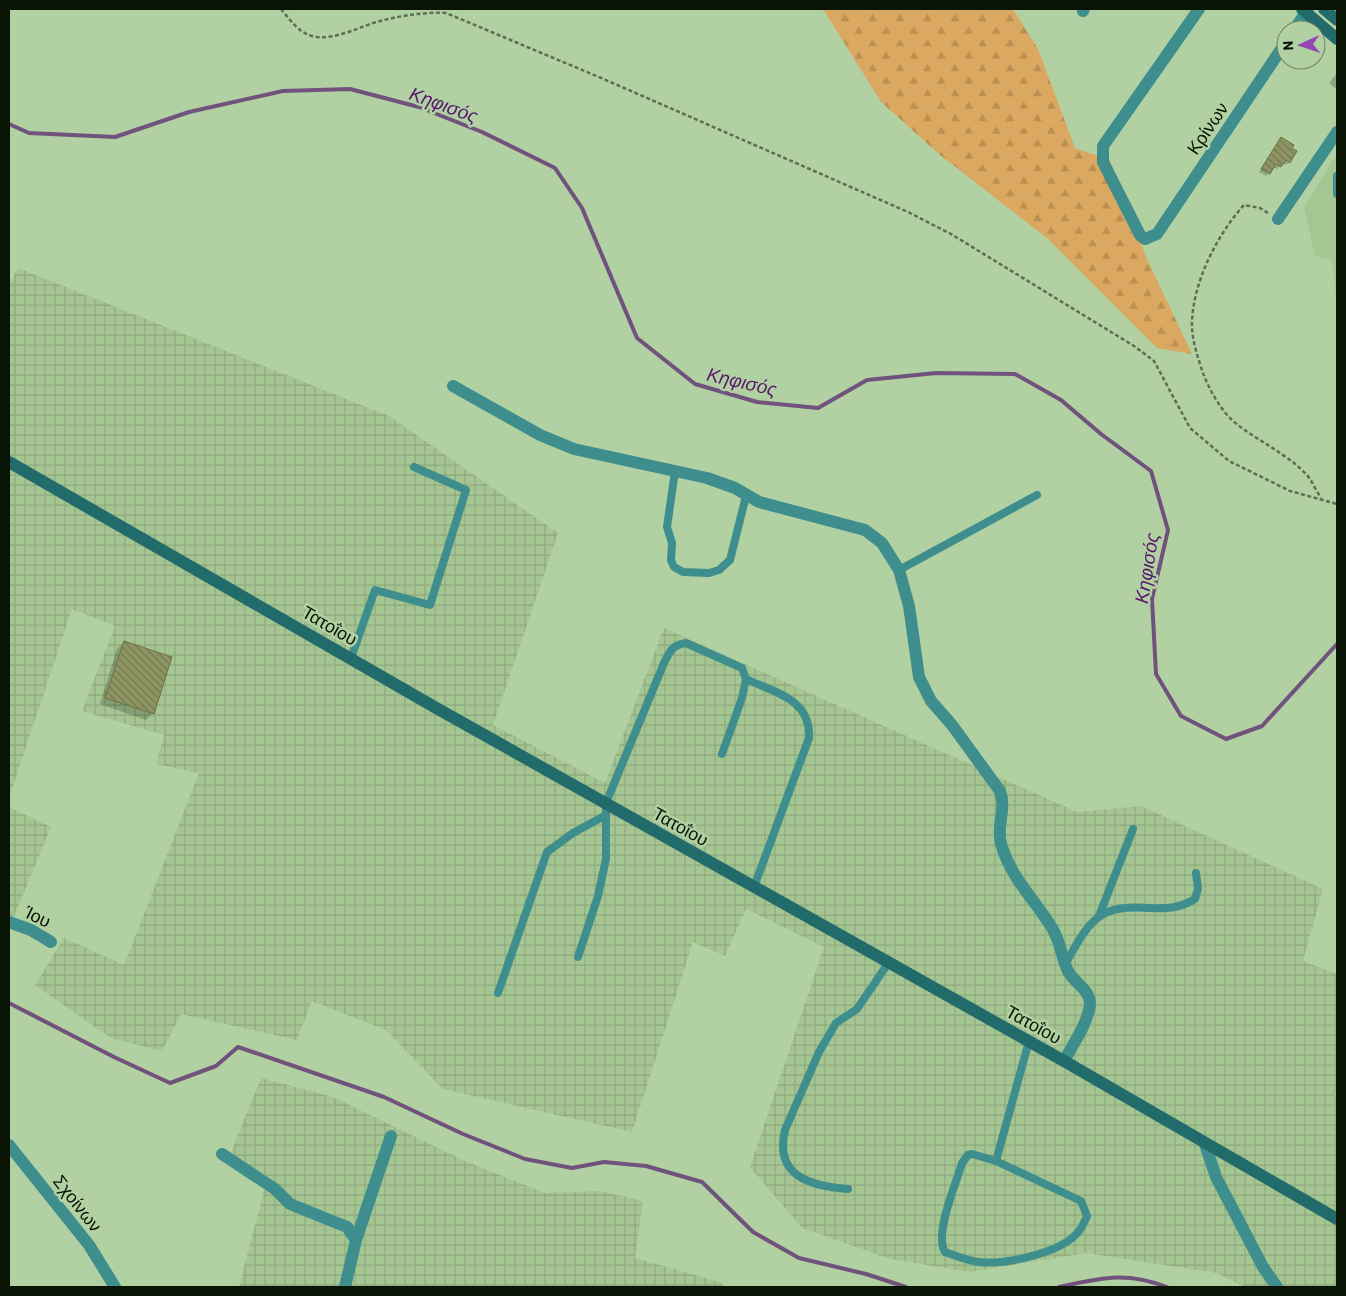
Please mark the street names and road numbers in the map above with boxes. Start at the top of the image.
street label: Κρίνων [1182,98,1232,158]
street label: Τατοΐου [298,600,362,650]
street label: Τατοΐου [649,802,713,850]
street label: Ίου [20,900,55,932]
street label: Τατοΐου [1002,1000,1066,1048]
street label: Σχοίνων [49,1170,107,1236]

